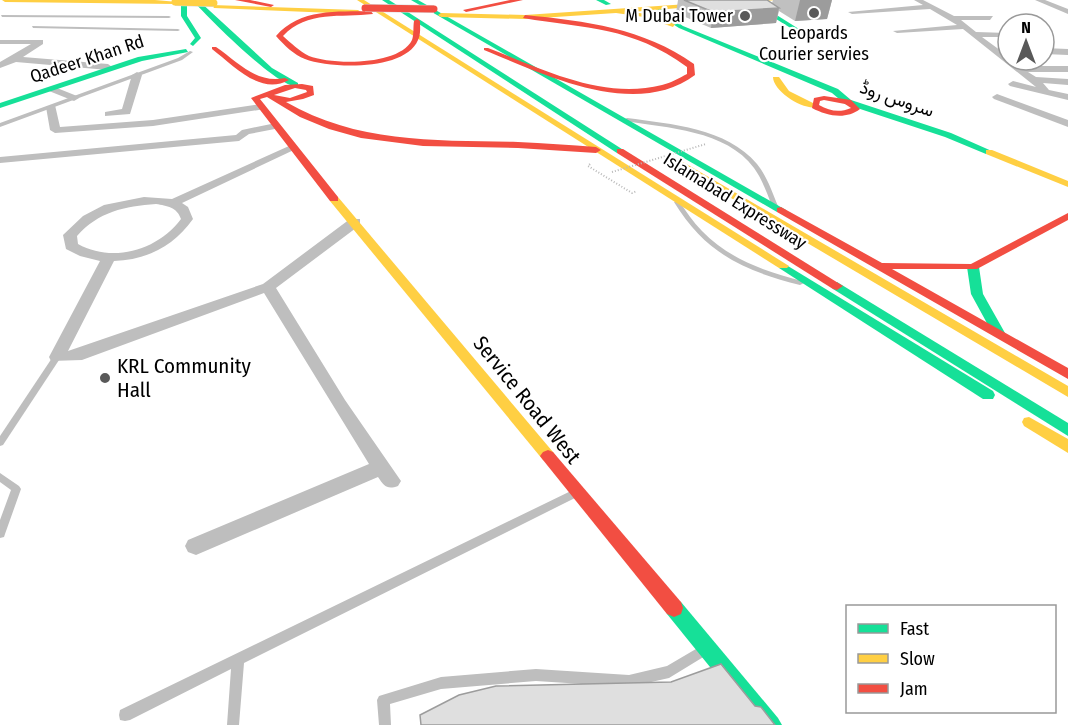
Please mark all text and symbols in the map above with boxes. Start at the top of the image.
place label: M Dubai Tower [625,5,734,27]
marker: Leopards Courier servies [807,6,821,20]
marker: M Dubai Tower [738,9,752,23]
north arrow [996,12,1056,72]
text: N [1021,18,1031,37]
place label: Leopards Courier servies [759,22,869,65]
street label: Qadeer Khan Rd [27,30,147,88]
street label: سروس روڈ [857,76,937,122]
street label: Islamabad Expressway [659,148,811,254]
street label: Service Road West [468,331,587,469]
place label: KRL Community Hall [117,353,252,403]
marker: KRL Community Hall [98,371,112,385]
legend [846,605,1056,713]
text: Fast [900,618,929,640]
text: Slow [900,648,935,670]
text: Jam [900,678,928,700]

